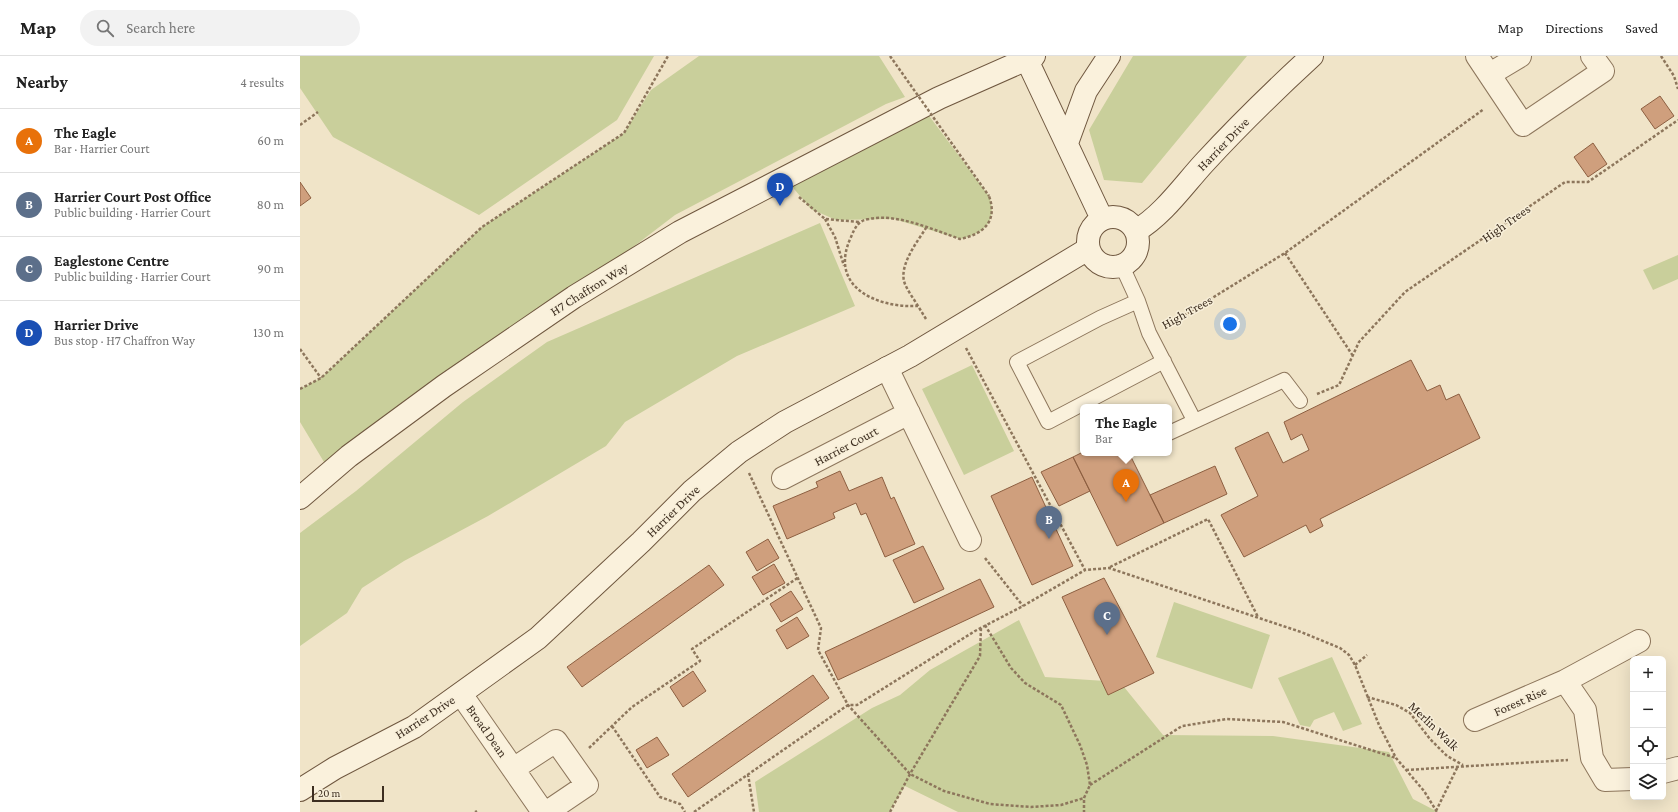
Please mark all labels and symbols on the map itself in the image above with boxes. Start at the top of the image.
street label: Harrier Drive [1194,114,1252,174]
pin: D [767,173,793,206]
street label: High Trees [1479,201,1533,245]
street label: H7 Chaffron Way [547,259,631,319]
street label: High Trees [1159,292,1215,332]
your location [1220,314,1240,334]
street label: Harrier Court [812,423,881,469]
pin: A [1113,469,1139,502]
street label: Harrier Drive [643,482,703,540]
pin: B [1036,506,1062,539]
pin: C [1094,602,1120,635]
street label: Forest Rise [1491,683,1549,719]
street label: Harrier Drive [392,692,458,742]
street label: Merlin Walk [1406,698,1463,754]
street label: Broad Dean [463,702,511,760]
scale bar [312,784,384,803]

